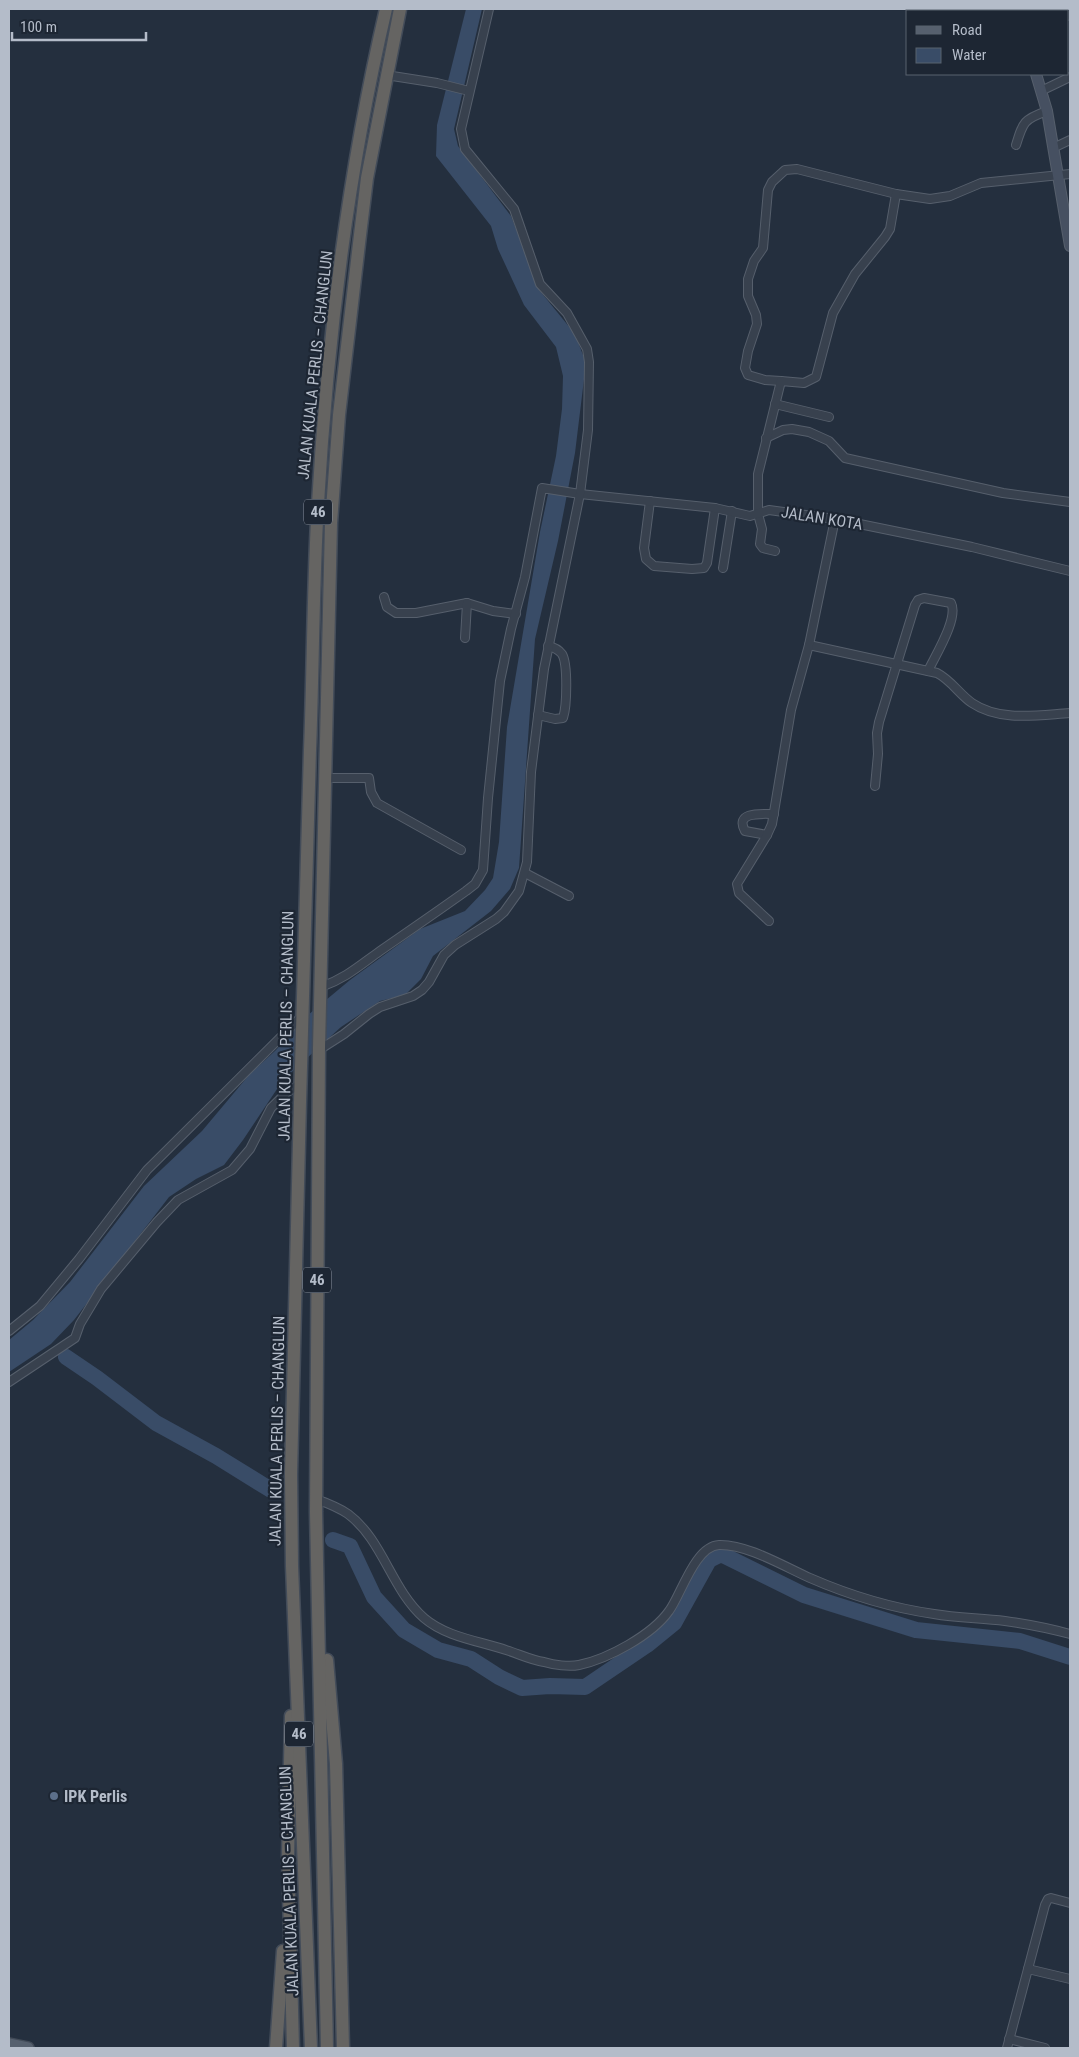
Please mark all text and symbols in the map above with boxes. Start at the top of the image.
scale bar [12,10,146,42]
legend [906,10,1069,75]
text: 100 m [20,18,57,36]
text: Road [952,21,982,39]
text: Water [952,46,987,64]
street label: JALAN KUALA PERLIS – CHANGLUN [294,249,336,481]
road number: 46 [304,500,332,524]
street label: JALAN KOTA [780,502,864,534]
street label: JALAN KUALA PERLIS – CHANGLUN [274,911,298,1141]
road number: 46 [303,1268,331,1292]
street label: JALAN KUALA PERLIS – CHANGLUN [265,1316,289,1546]
road number: 46 [285,1722,313,1746]
street label: JALAN KUALA PERLIS – CHANGLUN [275,1766,303,1996]
place label: IPK Perlis [64,1787,127,1806]
marker: IPK Perlis [48,1790,60,1802]

